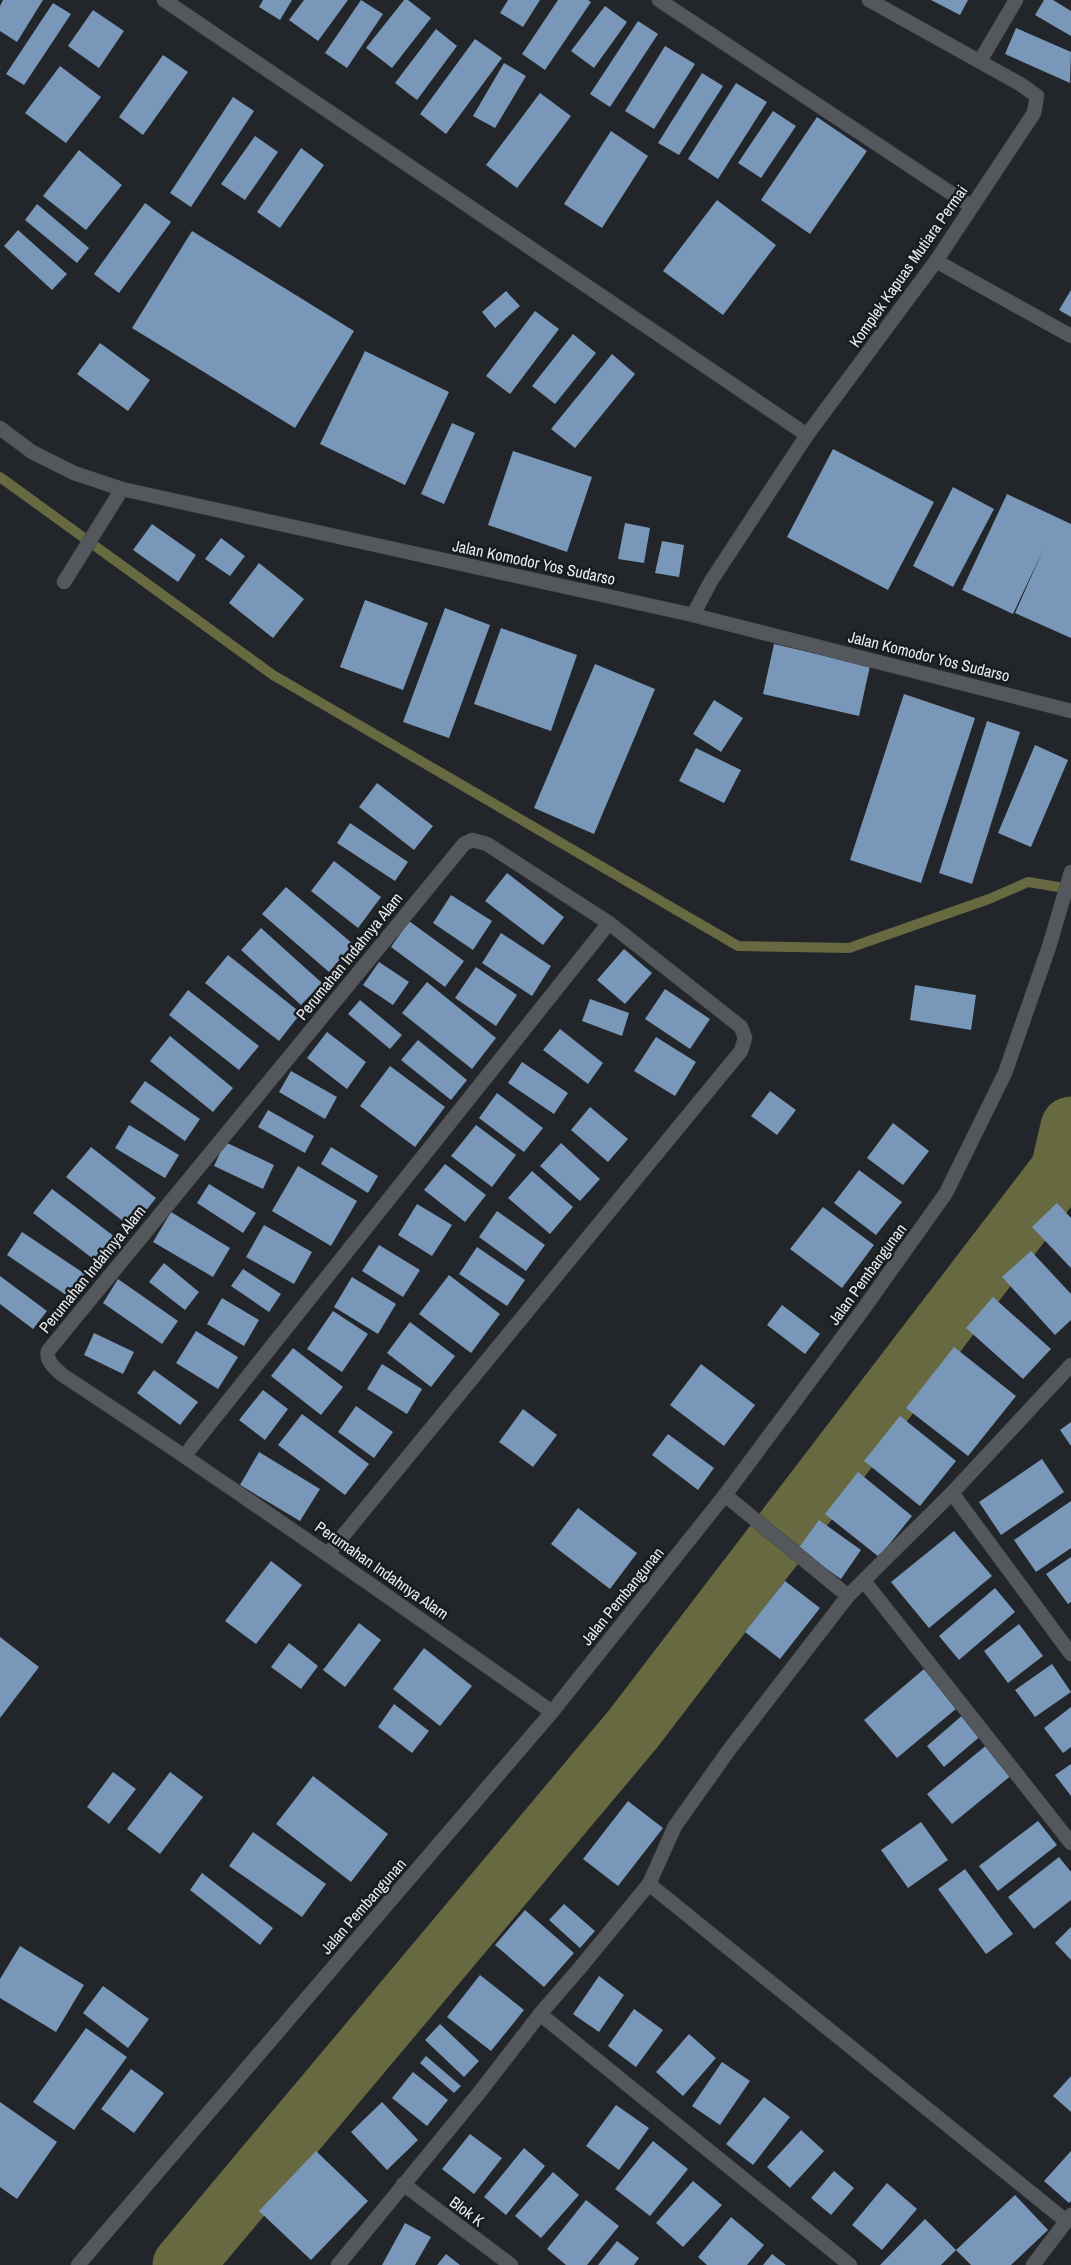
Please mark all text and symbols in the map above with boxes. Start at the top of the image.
street label: Komplek Kapuas Mutiara Permai [844,181,972,351]
street label: Jalan Komodor Yos Sudarso [451,534,617,590]
street label: Jalan Komodor Yos Sudarso [846,625,1012,687]
street label: Perumahan Indahnya Alam [291,888,407,1024]
street label: Perumahan Indahnya Alam [34,1201,150,1337]
street label: Jalan Pembangunan [823,1219,911,1329]
street label: Perumahan Indahnya Alam [311,1516,453,1624]
street label: Jalan Pembangunan [576,1542,668,1650]
street label: Jalan Pembangunan [315,1853,411,1959]
street label: Blok K [445,2191,489,2231]

